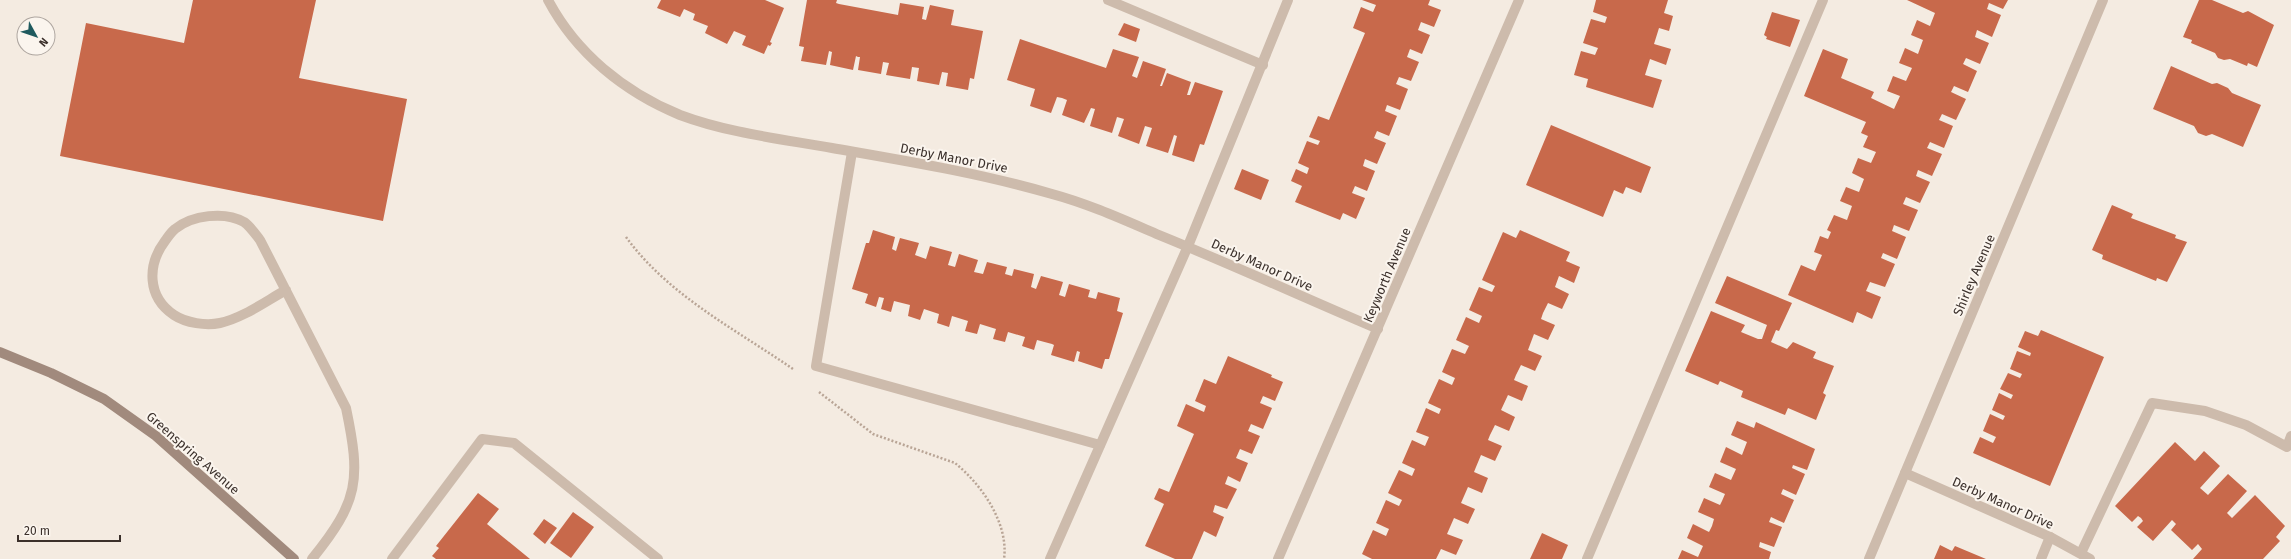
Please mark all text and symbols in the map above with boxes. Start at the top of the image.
north arrow [16,16,56,56]
text: N [36,35,51,49]
street label: Derby Manor Drive [899,140,1009,176]
street label: Keyworth Avenue [1360,225,1414,325]
street label: Shirley Avenue [1950,232,1998,318]
street label: Derby Manor Drive [1209,236,1315,294]
street label: Greenspring Avenue [144,409,242,497]
street label: Derby Manor Drive [1950,474,2056,532]
scale bar [18,517,120,543]
text: 20 m [24,524,50,538]

